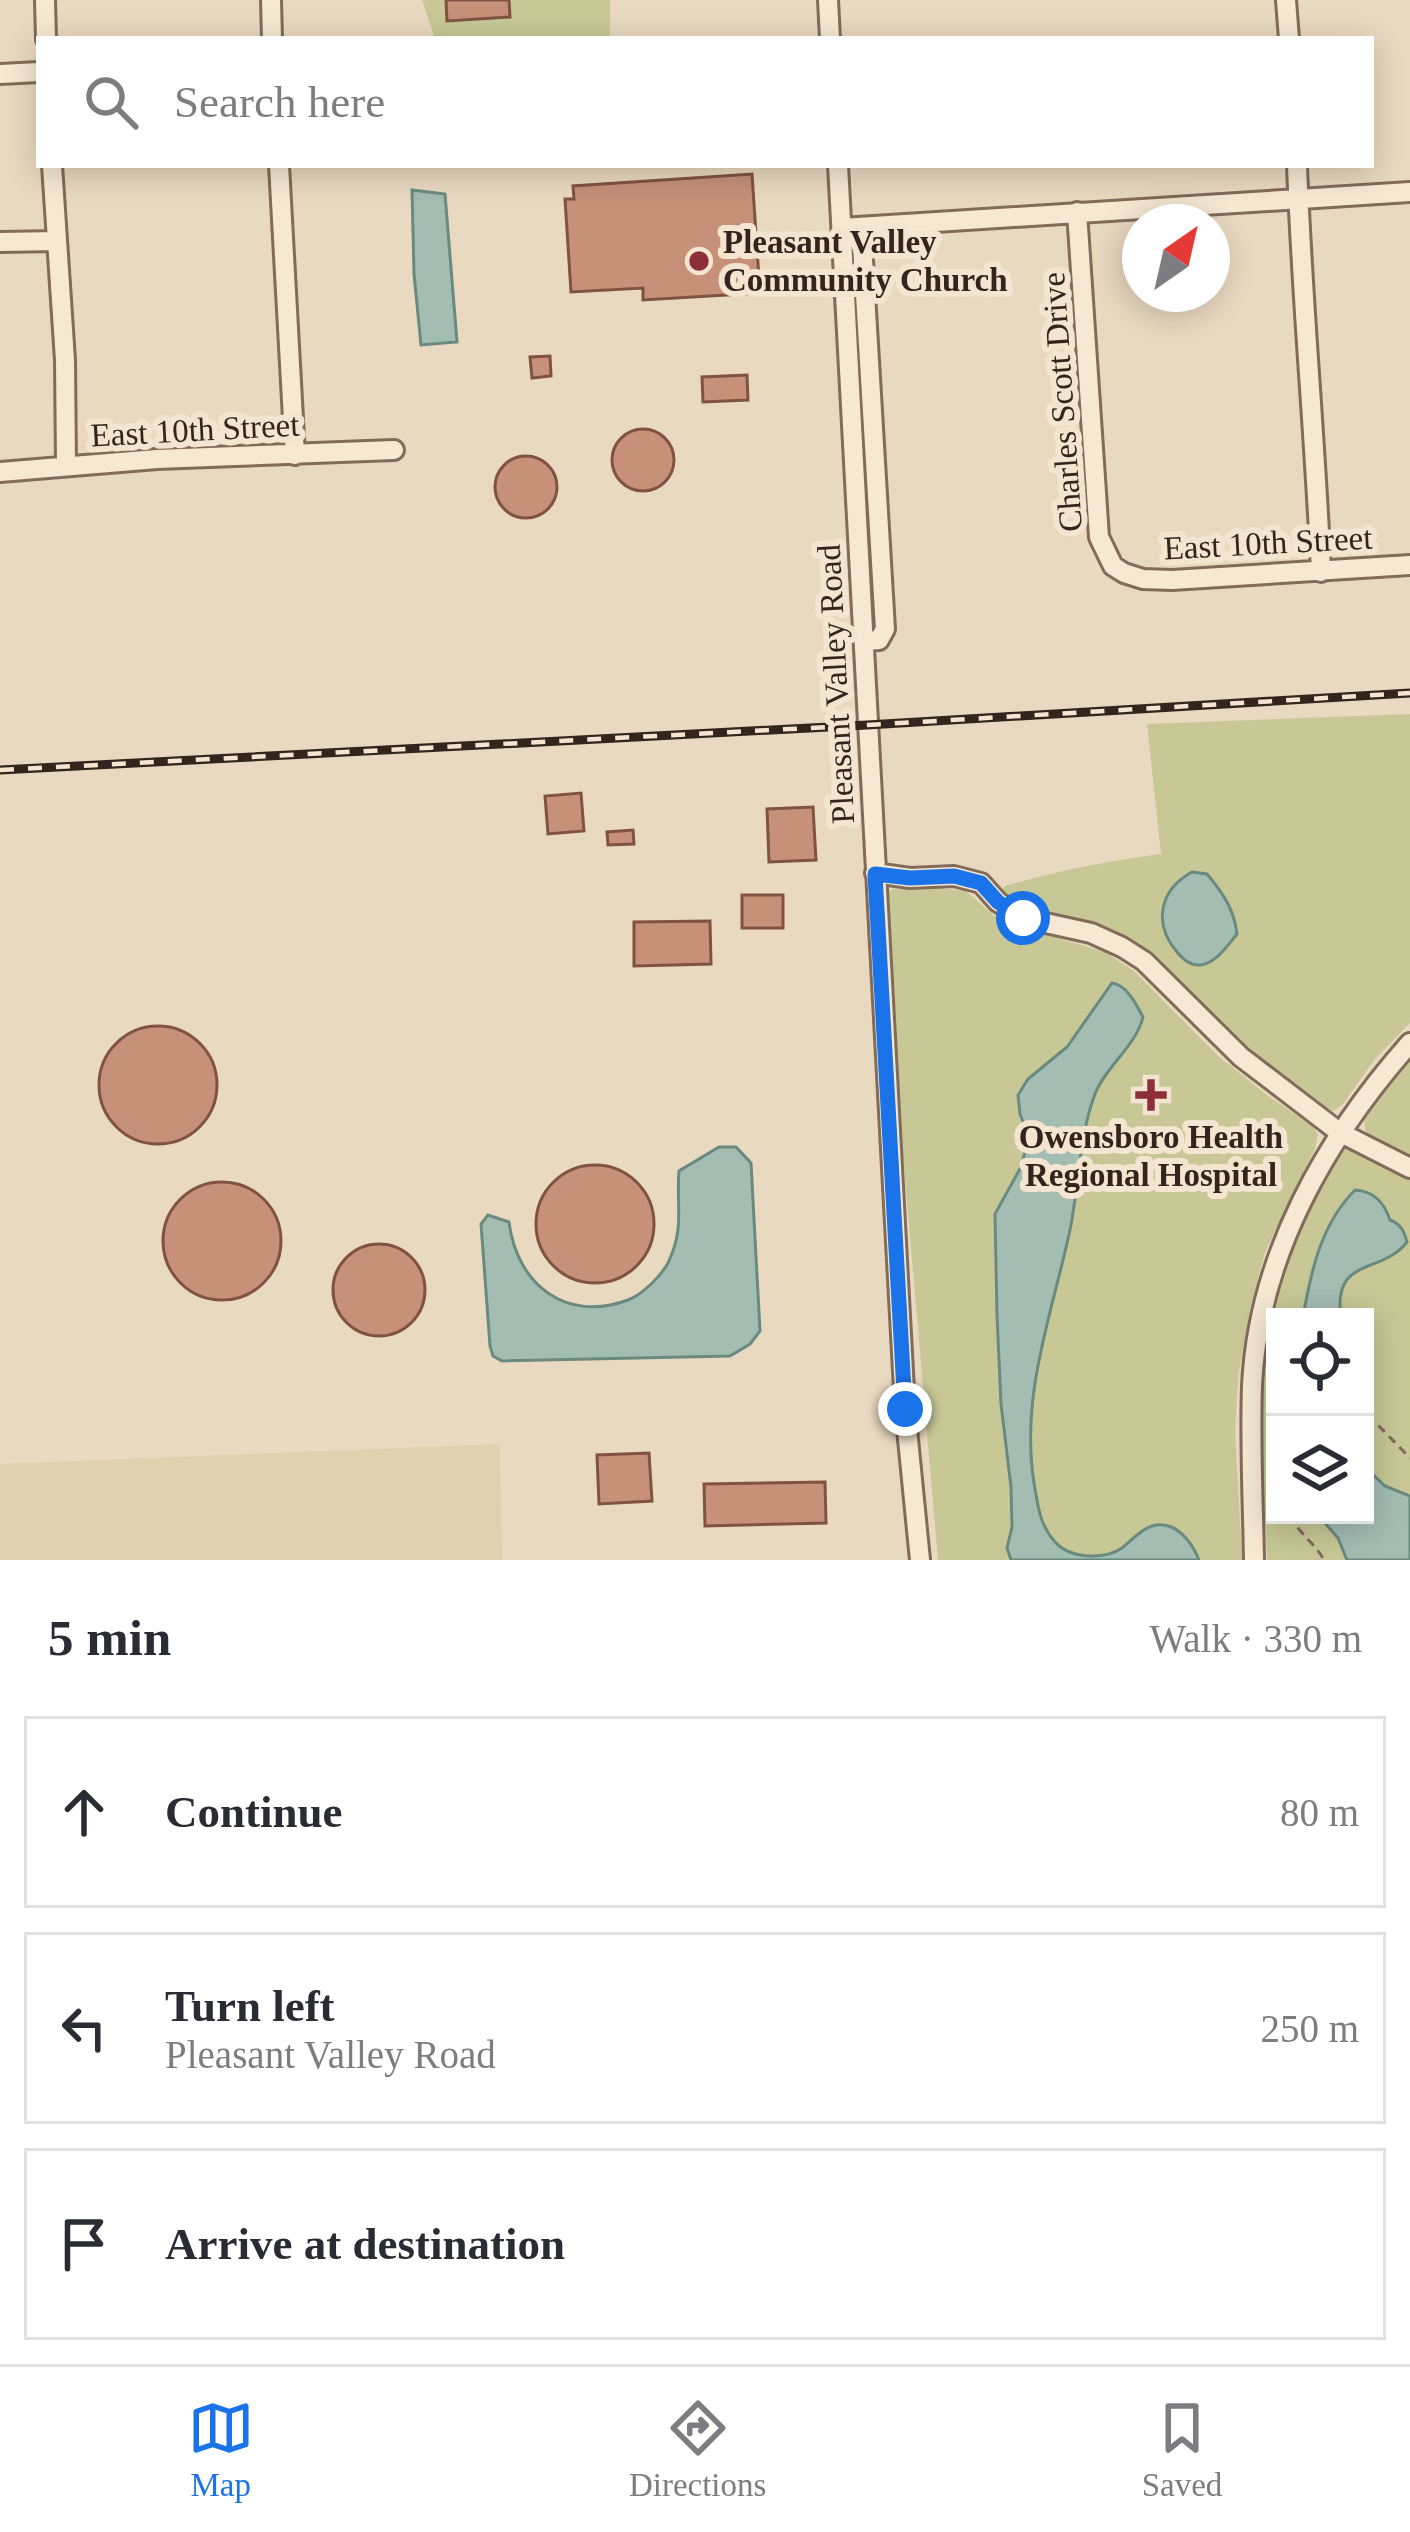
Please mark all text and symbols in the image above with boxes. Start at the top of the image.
search box [36,36,1374,168]
icon: search [78,69,144,135]
text: Search here [174,77,385,127]
north arrow [1122,204,1230,312]
place label: Pleasant Valley Community Church [723,224,1008,298]
marker: Pleasant Valley Community Church [686,248,712,274]
street label: Charles Scott Drive [1035,271,1089,533]
street label: East 10th Street [90,407,300,453]
street label: East 10th Street [1163,520,1373,566]
street label: Pleasant Valley Road [811,543,861,825]
route start [996,891,1050,945]
marker: Owensboro Health Regional Hospital [1135,1079,1167,1111]
place label: Owensboro Health Regional Hospital [1019,1119,1283,1193]
map controls [1266,1308,1374,1524]
button: locate [1266,1308,1374,1416]
route end [878,1382,932,1436]
button: layers [1266,1416,1374,1524]
text: 5 min [48,1610,171,1666]
text: Walk · 330 m [1150,1617,1362,1660]
icon: ahead [51,1779,117,1845]
text: Continue [165,1787,343,1837]
text: 80 m [1280,1791,1359,1834]
text: Turn left [165,1981,335,2031]
icon: left [51,1995,117,2061]
text: 250 m [1260,2007,1359,2050]
text: Pleasant Valley Road [165,2033,496,2076]
icon: arrive [51,2211,117,2277]
text: Arrive at destination [165,2219,565,2269]
tab: Map [188,2395,254,2504]
tab: Directions [629,2395,766,2504]
tab: Saved [1142,2395,1222,2504]

